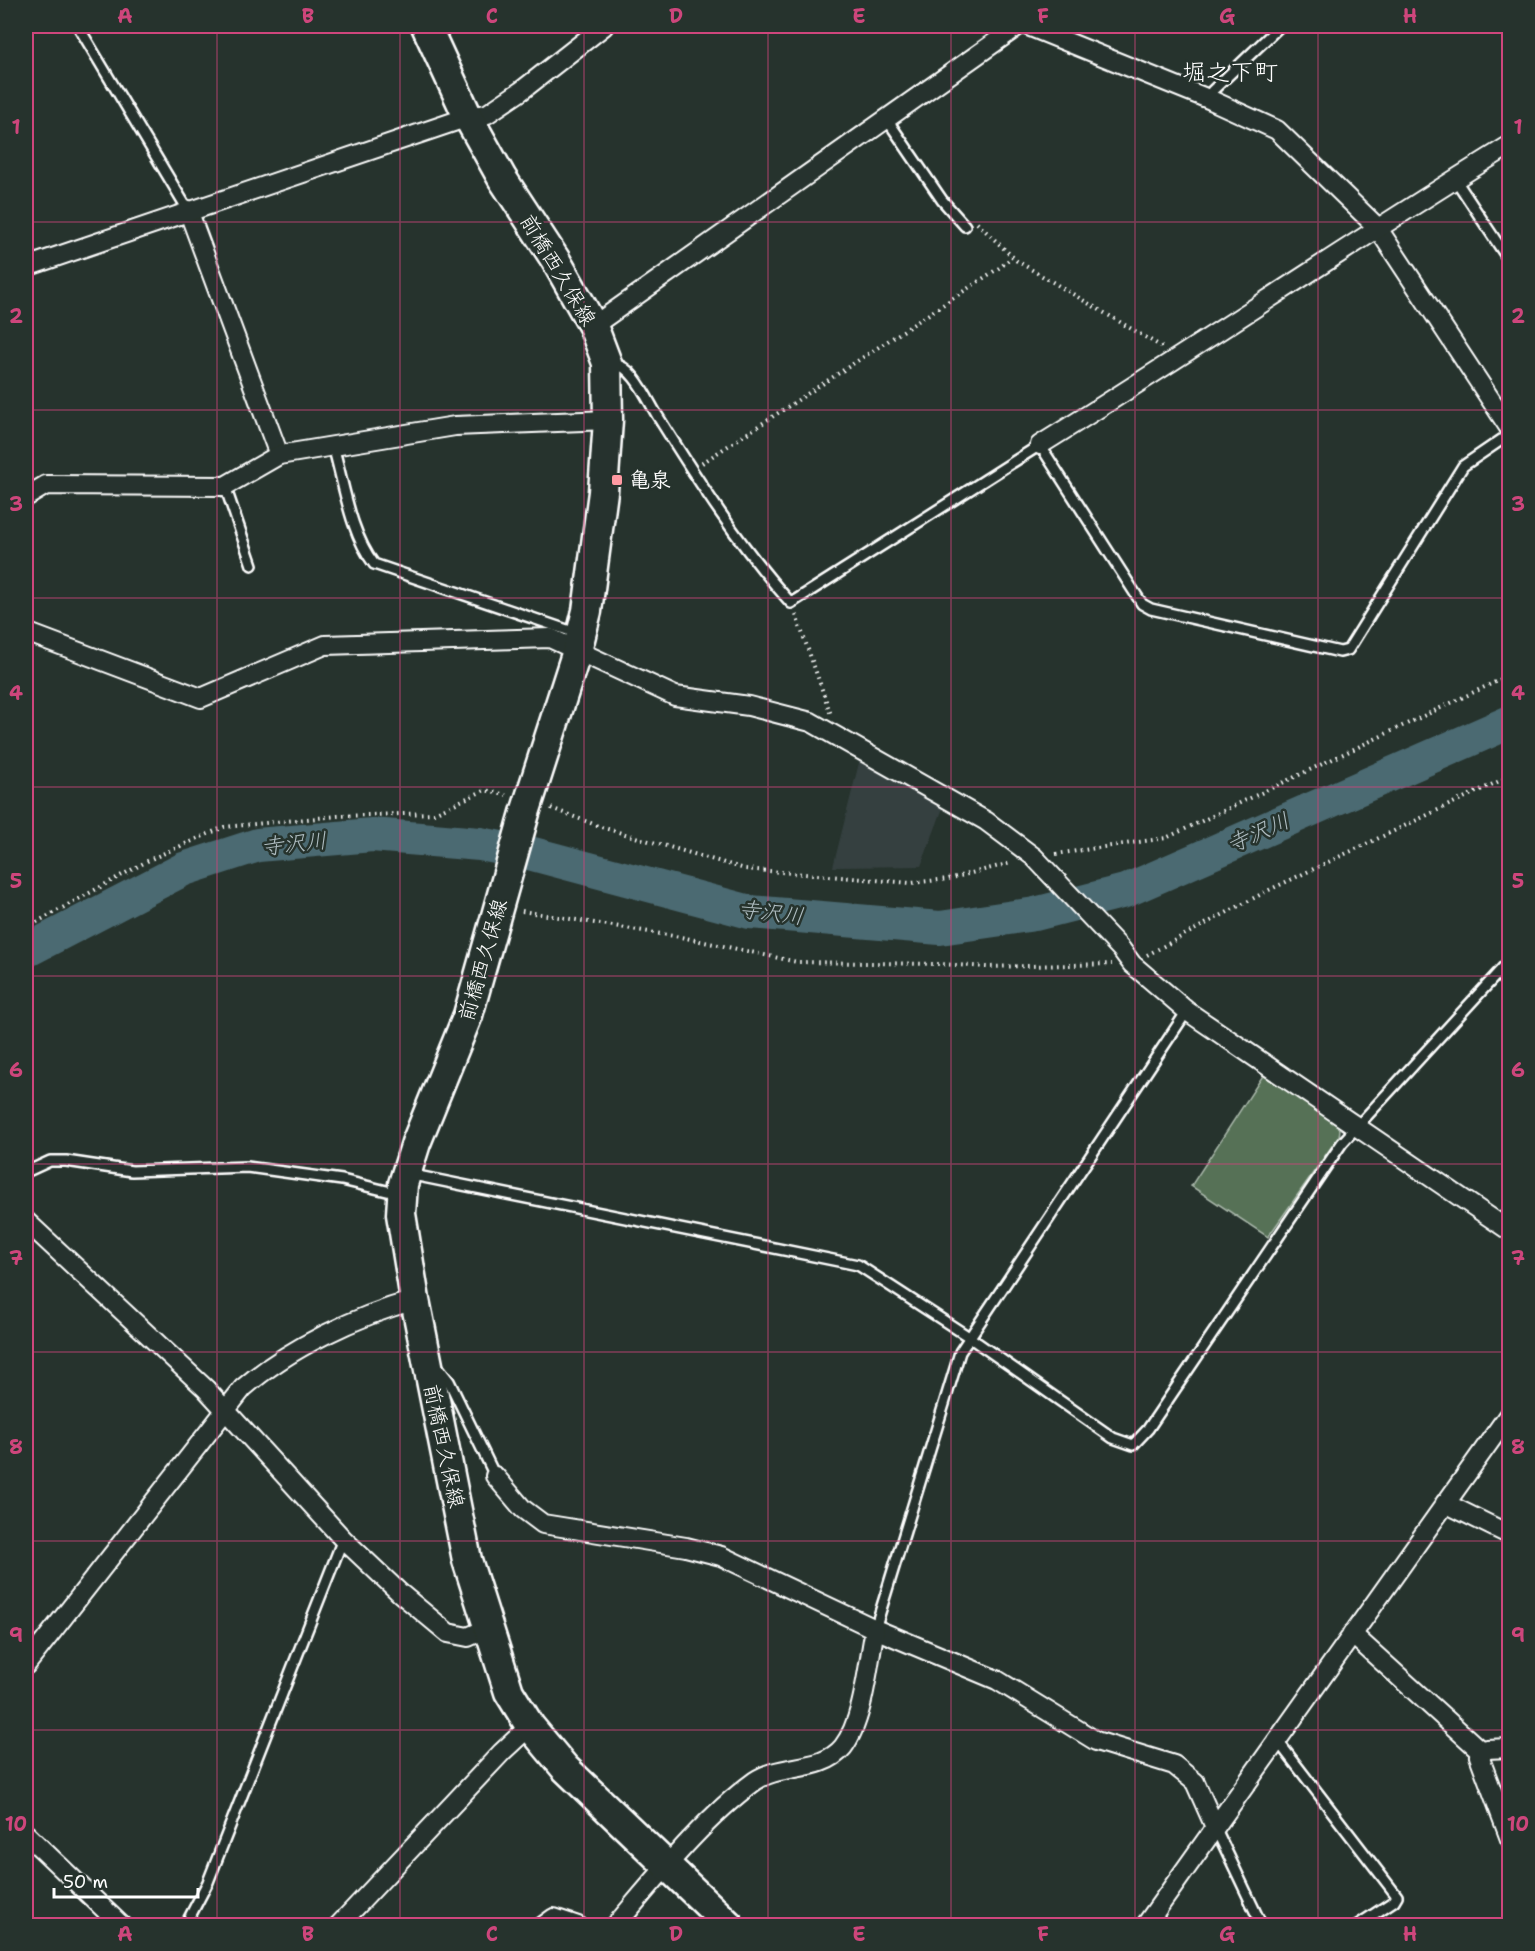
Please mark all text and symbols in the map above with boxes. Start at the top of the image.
text: A [117,3,133,29]
text: B [302,3,314,29]
text: C [486,3,498,29]
text: D [669,3,683,29]
text: E [852,3,866,29]
text: F [1037,3,1049,29]
text: G [1219,3,1235,29]
text: H [1403,3,1417,29]
district label: 堀之下町 [1182,56,1278,88]
text: 1 [11,114,21,140]
text: 1 [1513,114,1523,140]
street label: 前橋西久保線 [514,209,602,331]
text: 2 [9,303,23,329]
text: 2 [1511,303,1525,329]
place label: 亀泉 [629,466,671,494]
marker: 亀泉 [610,473,624,487]
text: 3 [9,491,23,517]
text: 3 [1511,491,1525,517]
text: 4 [9,680,23,706]
text: 4 [1511,680,1525,706]
water label: 寺沢川 [1222,806,1294,859]
water label: 寺沢川 [260,826,328,861]
text: 5 [10,868,22,894]
text: 5 [1512,868,1524,894]
water label: 寺沢川 [736,894,805,931]
street label: 前橋西久保線 [452,896,514,1024]
text: 6 [9,1057,23,1083]
text: 6 [1511,1057,1525,1083]
text: 7 [9,1245,23,1271]
text: 7 [1511,1245,1525,1271]
street label: 前橋西久保線 [417,1381,471,1511]
text: 8 [9,1434,23,1460]
text: 8 [1511,1434,1525,1460]
text: 9 [9,1622,23,1648]
text: 9 [1511,1622,1525,1648]
text: 10 [5,1811,27,1837]
text: 10 [1507,1811,1529,1837]
scale bar [54,1861,198,1899]
text: 50 m [63,1870,108,1894]
text: A [117,1921,133,1947]
text: B [302,1921,314,1947]
text: C [486,1921,498,1947]
text: D [669,1921,683,1947]
text: E [852,1921,866,1947]
text: F [1037,1921,1049,1947]
text: G [1219,1921,1235,1947]
text: H [1403,1921,1417,1947]

